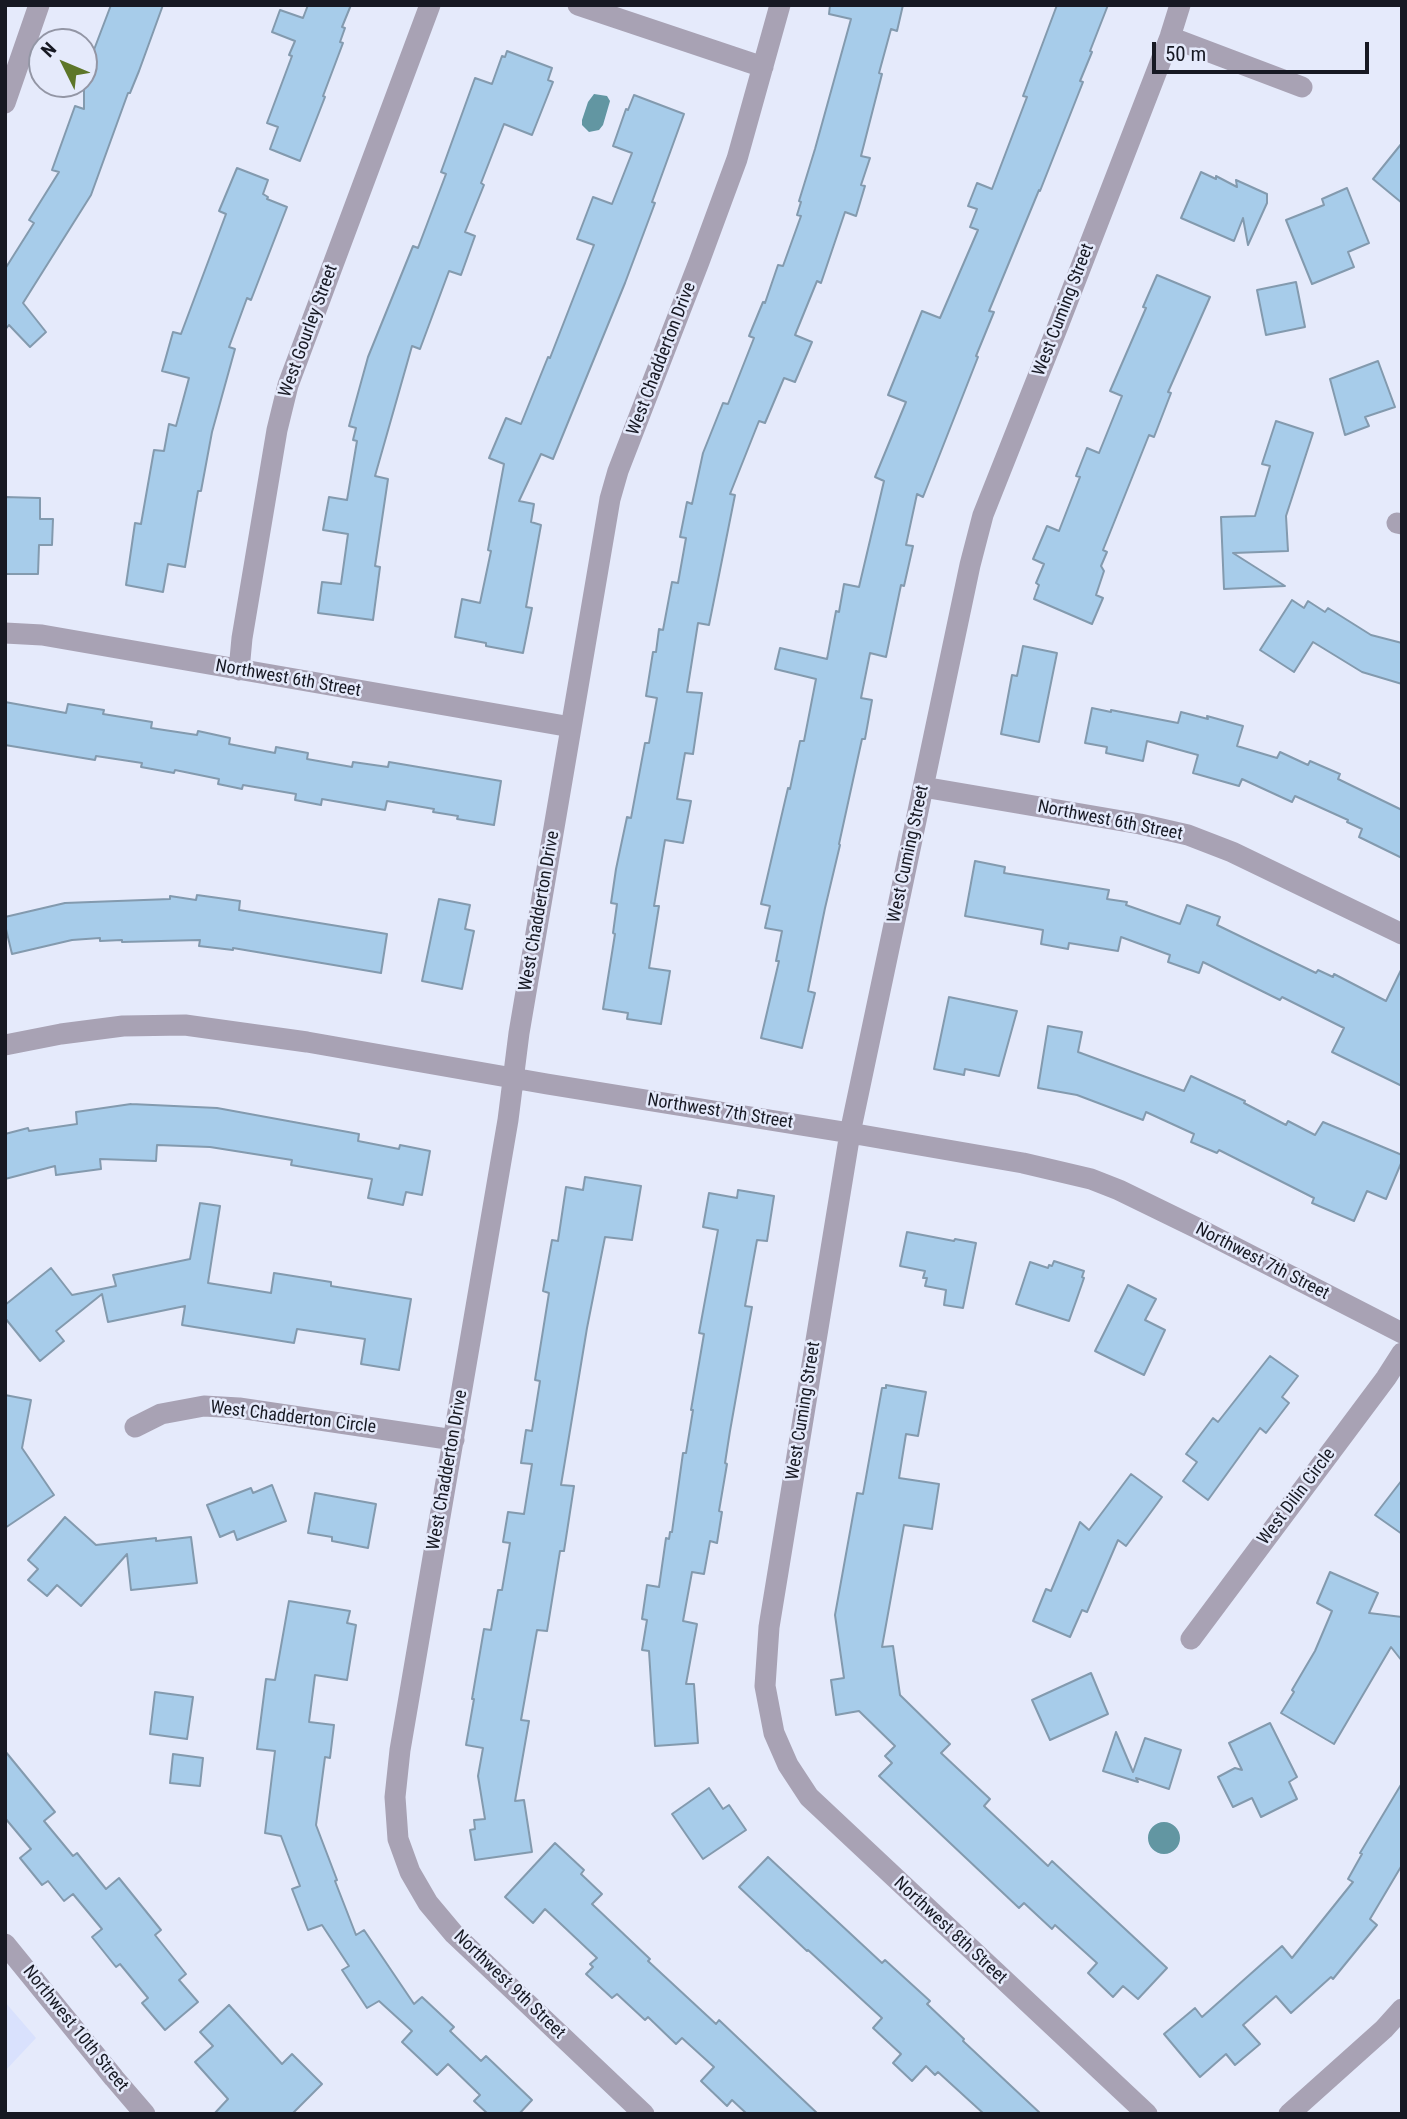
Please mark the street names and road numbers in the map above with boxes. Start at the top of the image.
street label: West Cuming Street [1029,241,1099,379]
street label: West Gourley Street [275,262,343,400]
street label: West Chadderton Drive [623,279,701,439]
street label: Northwest 6th Street [214,656,362,702]
street label: West Cuming Street [884,783,934,925]
street label: Northwest 6th Street [1036,796,1184,846]
street label: West Chadderton Drive [515,829,565,993]
street label: Northwest 7th Street [646,1090,794,1134]
street label: Northwest 7th Street [1192,1219,1332,1305]
street label: West Cuming Street [782,1340,826,1482]
street label: West Chadderton Drive [423,1388,473,1552]
street label: West Chadderton Circle [209,1397,377,1439]
street label: West Dilin Circle [1254,1444,1340,1550]
street label: Northwest 8th Street [889,1873,1011,1989]
street label: Northwest 9th Street [449,1926,569,2044]
street label: Northwest 10th Street [18,1962,132,2096]

